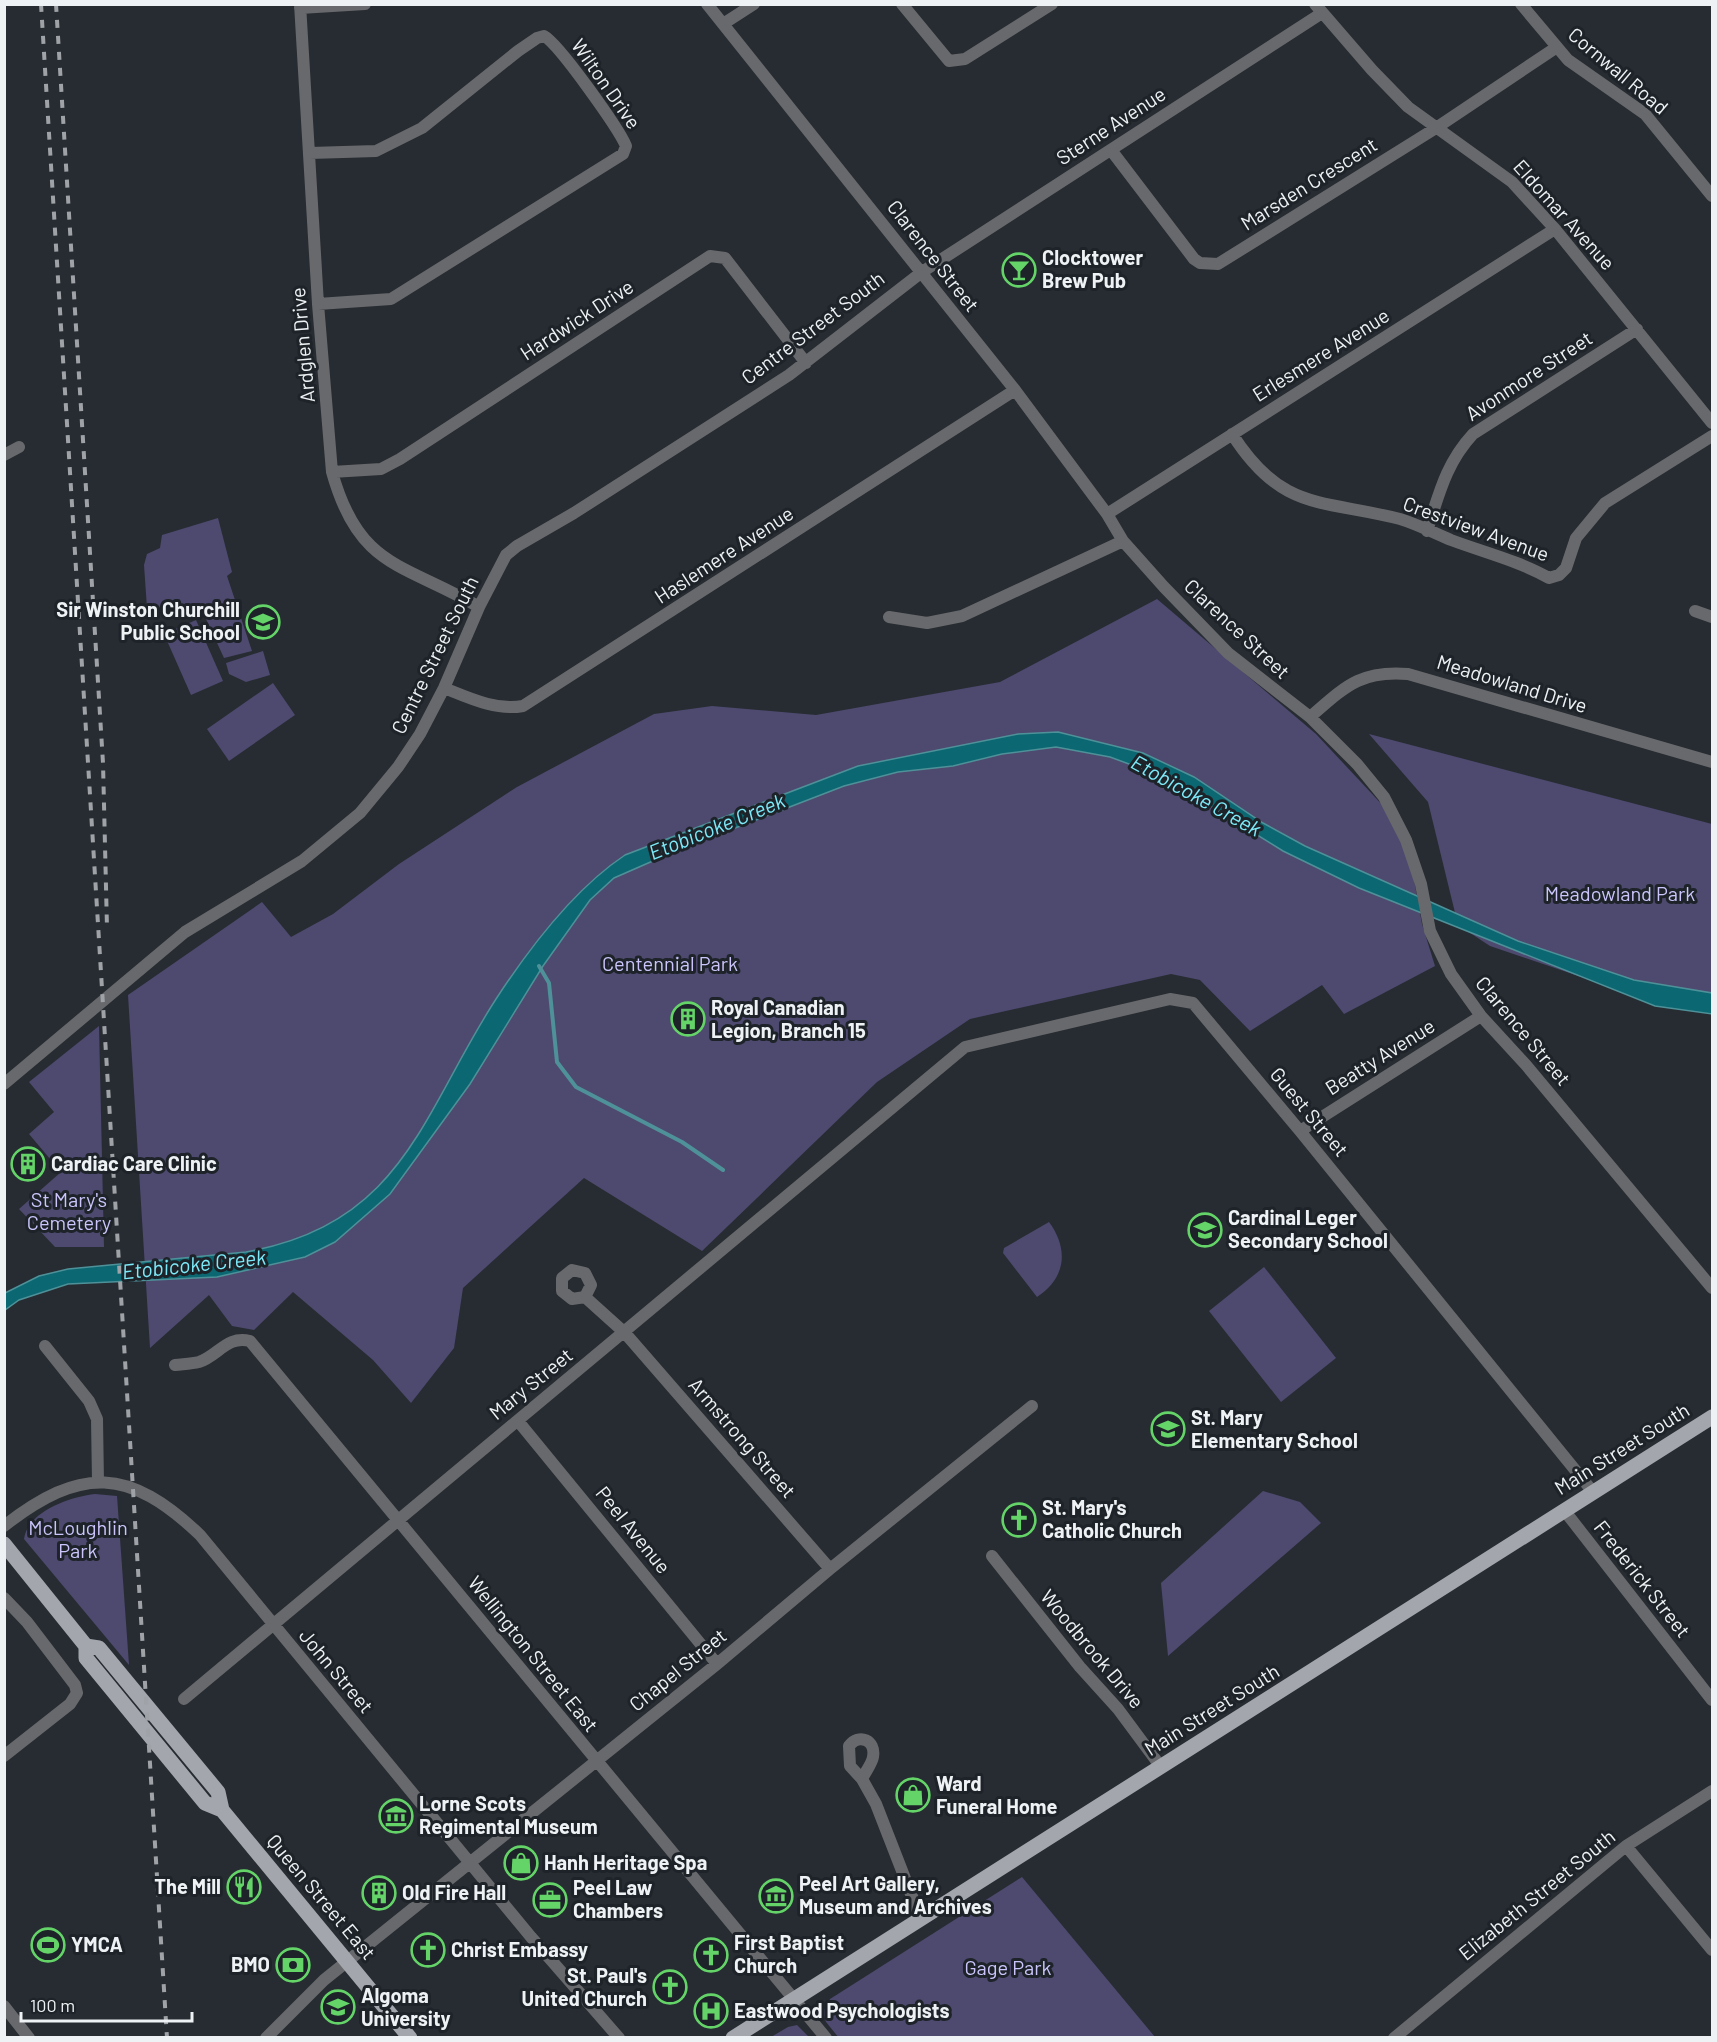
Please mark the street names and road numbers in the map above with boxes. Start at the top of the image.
street label: Cornwall Road [1564,22,1673,119]
street label: Wilton Drive [567,34,647,133]
street label: Sterne Avenue [1051,81,1170,169]
street label: Marsden Crescent [1236,132,1381,235]
street label: Eldomar Avenue [1509,154,1621,274]
street label: Clarence Street [883,195,985,316]
street label: Centre Street South [736,266,889,389]
street label: Hardwick Drive [515,274,637,365]
street label: Ardglen Drive [285,286,319,404]
street label: Erlesmere Avenue [1248,302,1393,406]
street label: Avonmore Street [1461,325,1596,425]
street label: Crestview Avenue [1400,491,1553,566]
street label: Haslemere Avenue [650,500,797,608]
street label: Centre Street South [385,572,483,737]
street label: Clarence Street [1180,573,1295,683]
street label: Meadowland Drive [1434,649,1590,717]
street label: Clarence Street [1471,971,1576,1090]
street label: Beatty Avenue [1320,1013,1439,1099]
street label: Guest Street [1266,1062,1354,1161]
street label: Mary Street [484,1342,577,1424]
street label: Armstrong Street [684,1372,801,1502]
street label: Main Street South [1550,1397,1693,1499]
street label: Peel Avenue [591,1481,676,1578]
street label: Frederick Street [1590,1515,1696,1642]
street label: Wellington Street East [464,1571,604,1736]
street label: Woodbrook Drive [1036,1584,1149,1713]
street label: John Street [295,1623,379,1717]
street label: Chapel Street [624,1623,731,1716]
street label: Main Street South [1140,1658,1283,1760]
street label: Elizabeth Street South [1453,1824,1619,1965]
street label: Queen Street East [262,1829,381,1964]

